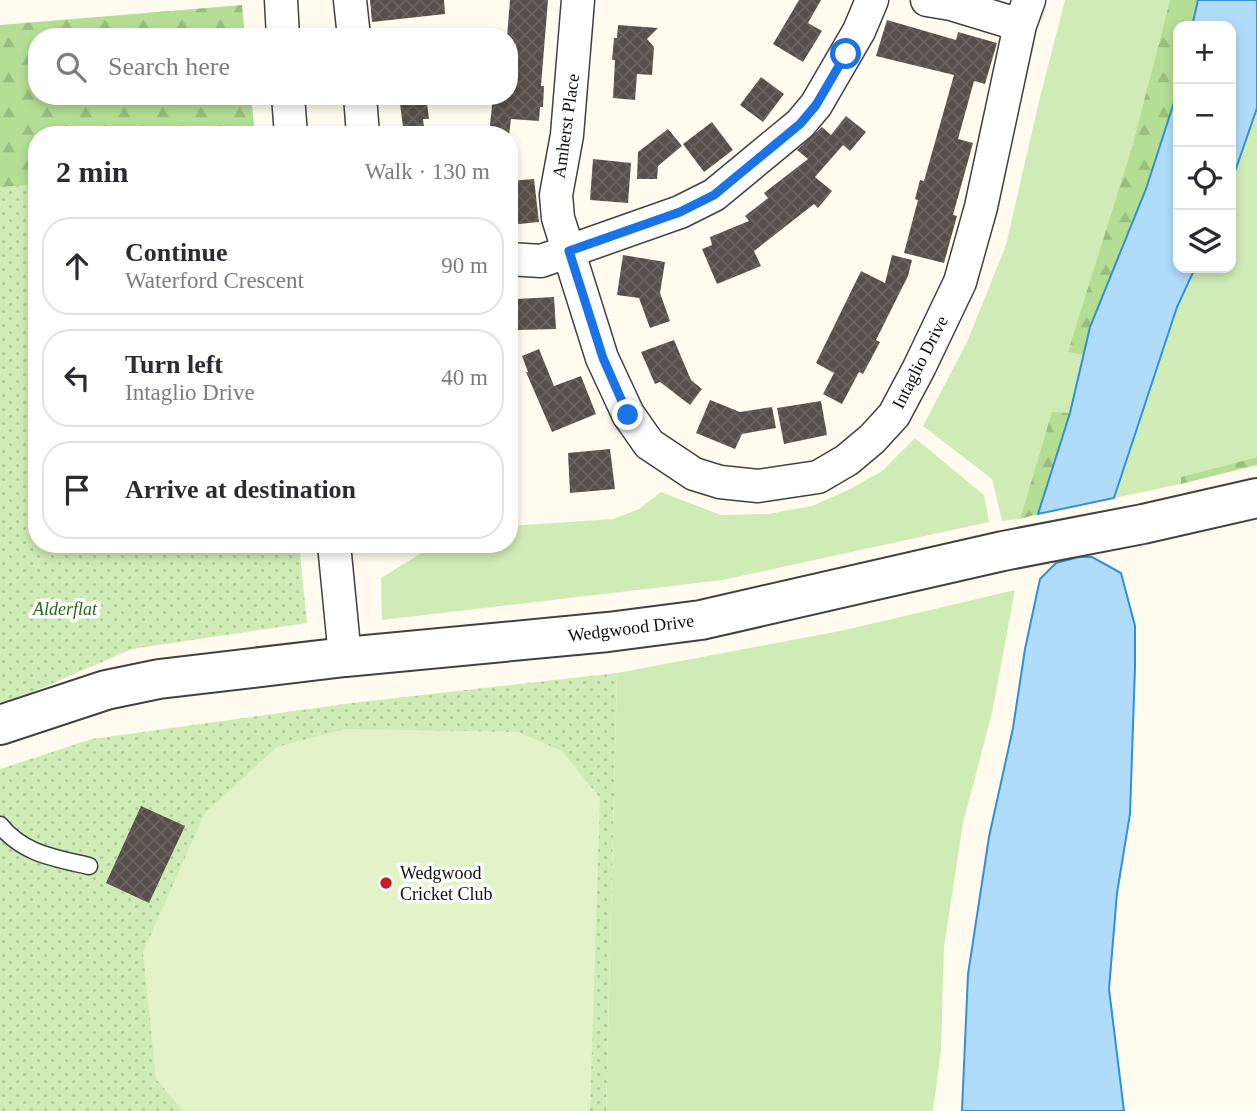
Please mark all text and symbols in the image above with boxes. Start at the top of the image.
map controls [1173,21,1236,273]
button: + [1173,21,1236,84]
search box [28,28,518,105]
route start [830,38,861,69]
icon: search [52,48,90,86]
text: Search here [108,52,230,81]
street label: Amherst Place [549,72,583,180]
button: − [1173,84,1236,147]
button: locate [1173,147,1236,210]
text: 2 min [56,155,129,188]
text: Walk · 130 m [365,159,490,184]
button: layers [1173,210,1236,273]
text: Continue [125,238,228,267]
icon: ahead [58,247,96,285]
text: 90 m [441,253,488,278]
text: Waterford Crescent [125,268,304,293]
street label: Intaglio Drive [888,312,952,412]
text: Turn left [125,350,223,379]
icon: left [58,359,96,397]
text: 40 m [441,365,488,390]
text: Intaglio Drive [125,380,255,405]
route end [612,399,643,430]
icon: arrive [58,471,96,509]
text: Arrive at destination [125,475,356,504]
park label: Alderflat [32,599,98,619]
street label: Wedgwood Drive [567,610,695,646]
place label: Wedgwood Cricket Club [400,863,493,904]
marker: Wedgwood Cricket Club [378,875,394,891]

